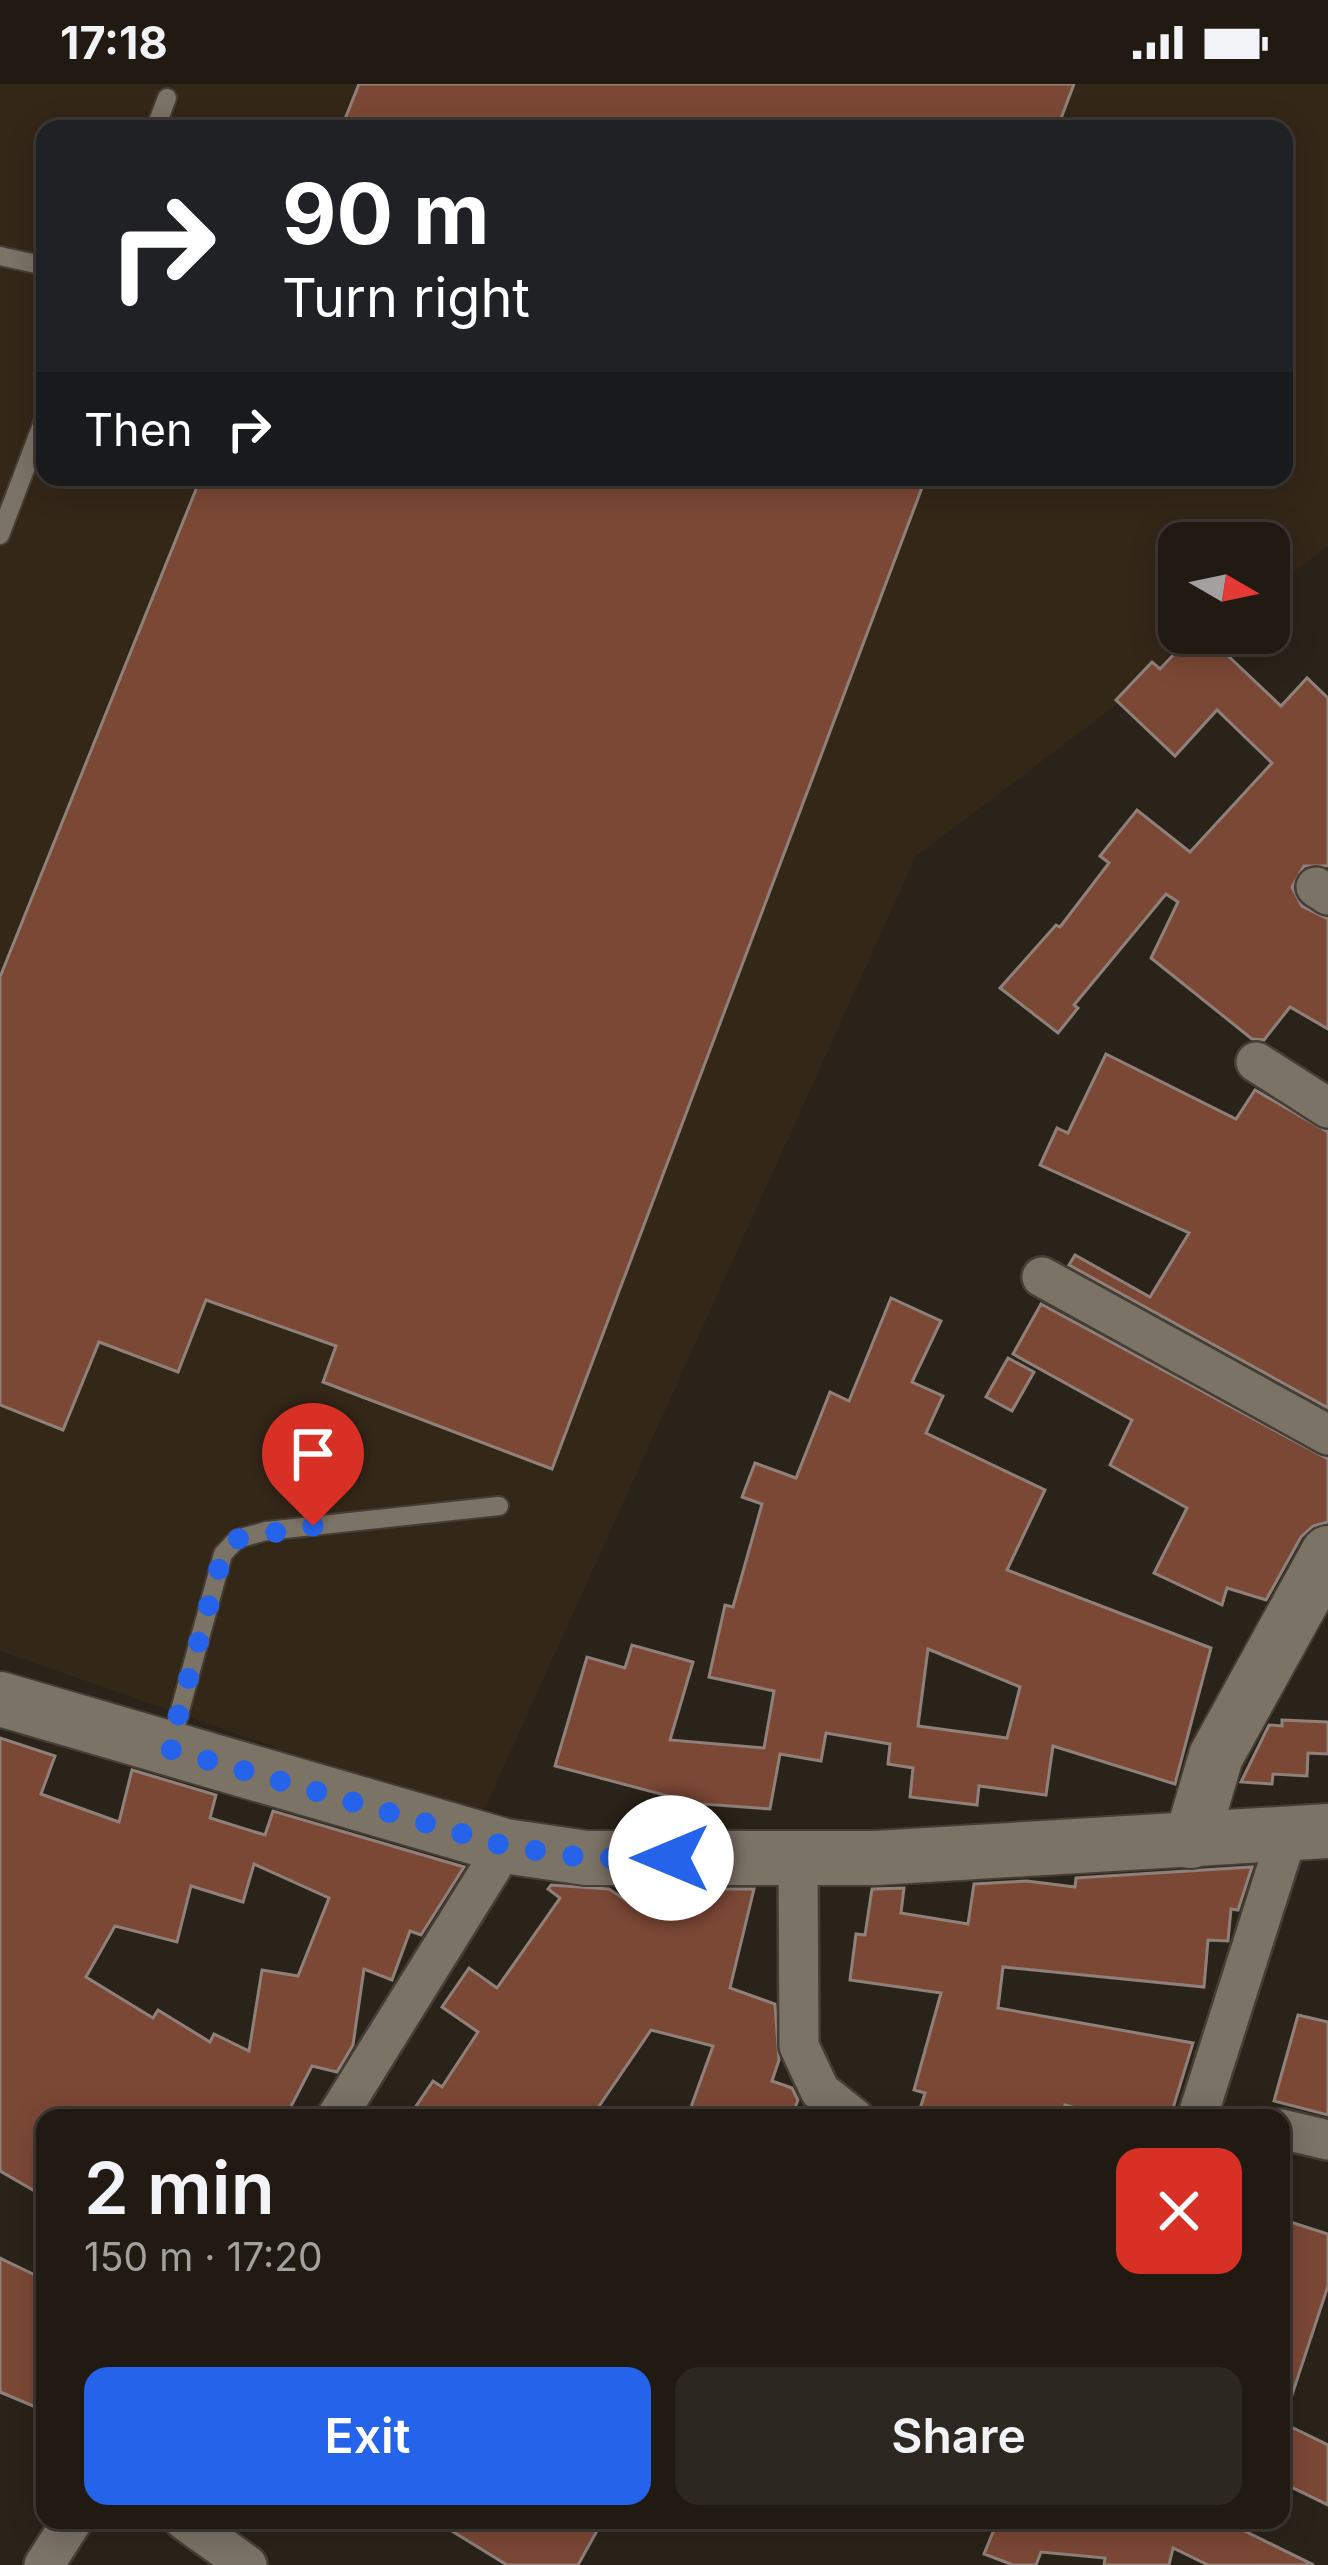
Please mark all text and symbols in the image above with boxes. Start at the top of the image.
text: 17:18 [60,15,168,70]
text: 90 m [282,163,490,264]
icon: right [84,168,240,324]
text: Turn right [282,265,530,330]
icon: right [216,396,282,462]
text: Then [84,402,192,457]
north arrow [1158,522,1290,654]
map controls [1158,522,1290,654]
pin [262,1403,364,1526]
icon: arrive [280,1421,346,1487]
position arrow [608,1795,734,1921]
text: 2 min [84,2144,275,2231]
button: close [1116,2148,1242,2274]
text: 150 m · 17:20 [84,2233,323,2280]
button: Exit [84,2367,651,2505]
button: Share [675,2367,1242,2505]

